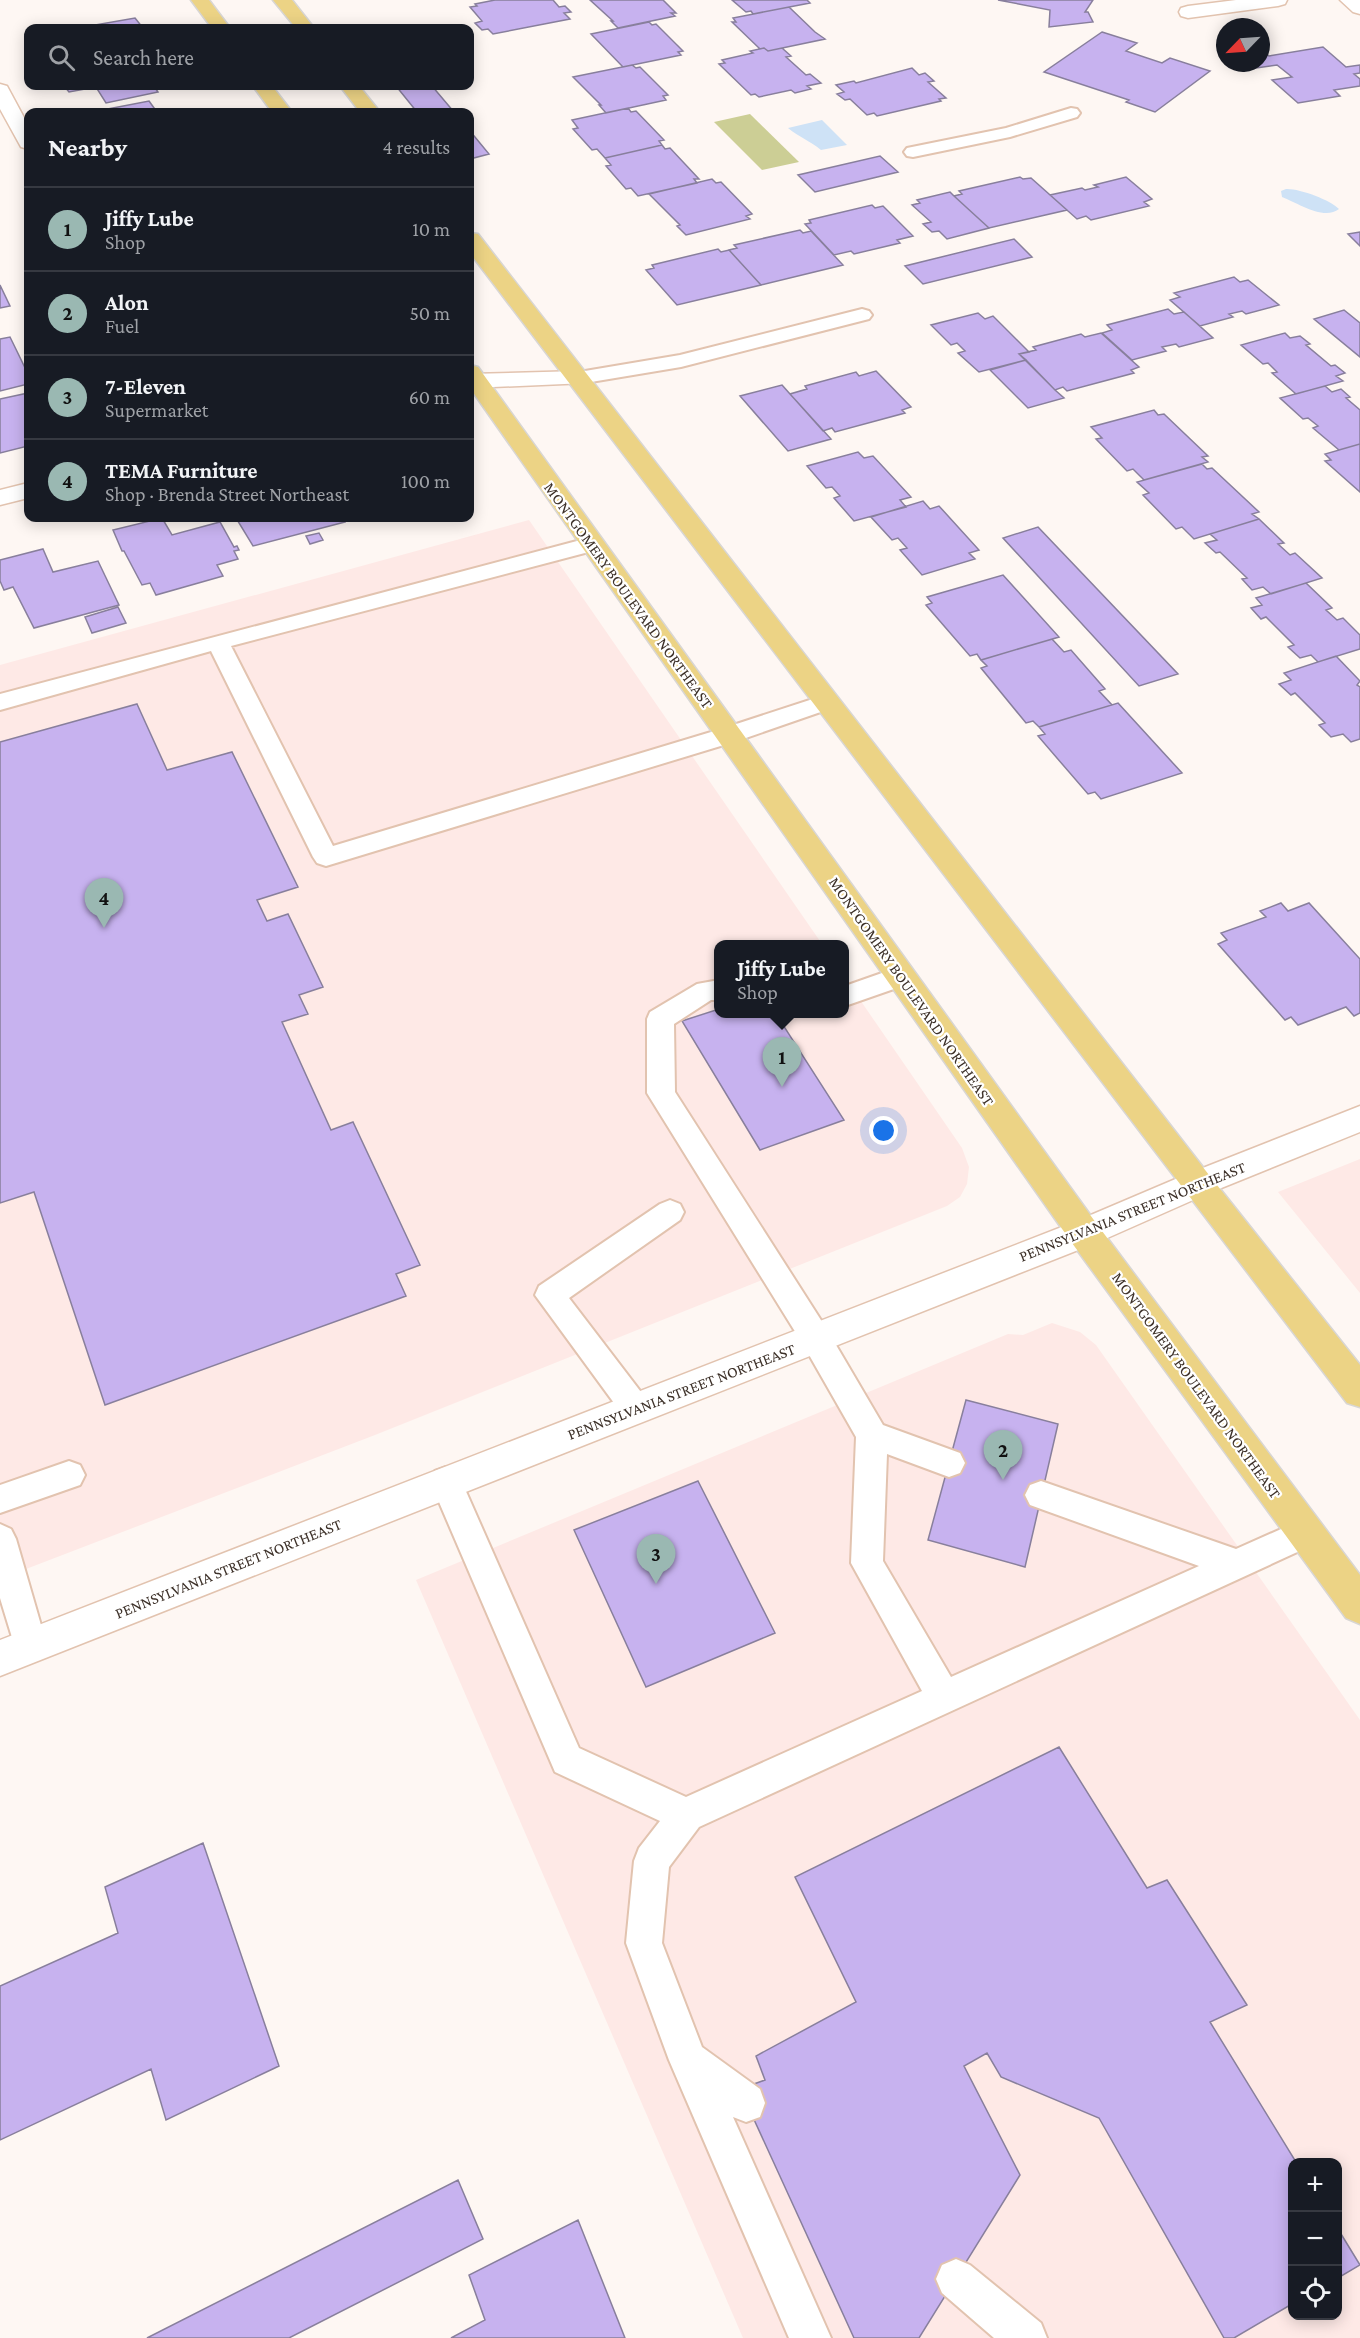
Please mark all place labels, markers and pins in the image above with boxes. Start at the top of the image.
pin: 4 [84,878,124,928]
pin: 1 [762,1038,802,1087]
pin: 2 [984,1430,1022,1480]
pin: 3 [636,1534,676,1584]

